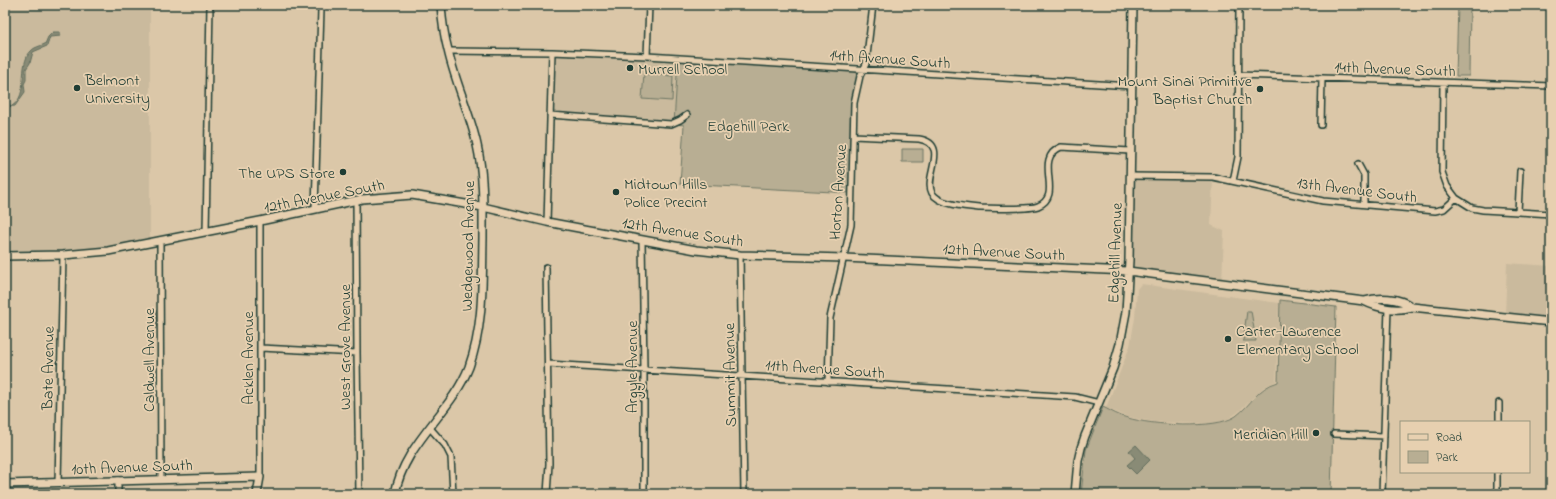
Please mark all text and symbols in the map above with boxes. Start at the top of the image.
street label: 14th Avenue South [829,44,951,76]
street label: 14th Avenue South [1334,56,1456,84]
place label: Murrell School [638,58,727,82]
marker: Murrell School [625,63,635,73]
place label: Belmont University [84,69,150,111]
place label: Mount Sinai Primitive Baptist Church [1118,70,1253,112]
marker: Belmont University [72,83,82,93]
marker: Mount Sinai Primitive Baptist Church [1255,84,1265,94]
park label: Edgehill Park [707,115,790,139]
street label: Horton Avenue [824,143,854,241]
place label: The UPS Store [238,162,336,186]
marker: The UPS Store [338,167,348,177]
street label: 13th Avenue South [1295,172,1418,210]
street label: 12th Avenue South [262,173,387,220]
place label: Midtown Hills Police Precint [624,173,708,215]
street label: Wedgewood Avenue [456,180,482,312]
marker: Midtown Hills Police Precint [611,187,621,197]
street label: Edgehill Avenue [1102,201,1130,304]
street label: 12th Avenue South [620,212,745,254]
street label: 12th Avenue South [942,238,1066,268]
street label: West Grove Avenue [334,283,358,410]
street label: Caldwell Avenue [138,307,162,412]
street label: Acklen Avenue [237,310,261,405]
street label: Argyle Avenue [621,320,645,413]
place label: Carter-Lawrence Elementary School [1236,320,1359,362]
street label: Summit Avenue [718,322,744,427]
street label: Bate Avenue [36,325,62,411]
marker: Carter-Lawrence Elementary School [1223,334,1233,344]
street label: 11th Avenue South [764,354,885,386]
legend [1400,421,1530,473]
place label: Meridian Hill [1233,423,1308,447]
marker: Meridian Hill [1311,428,1321,438]
text: Road [1436,429,1462,447]
text: Park [1436,449,1458,467]
street label: 10th Avenue South [71,454,193,482]

